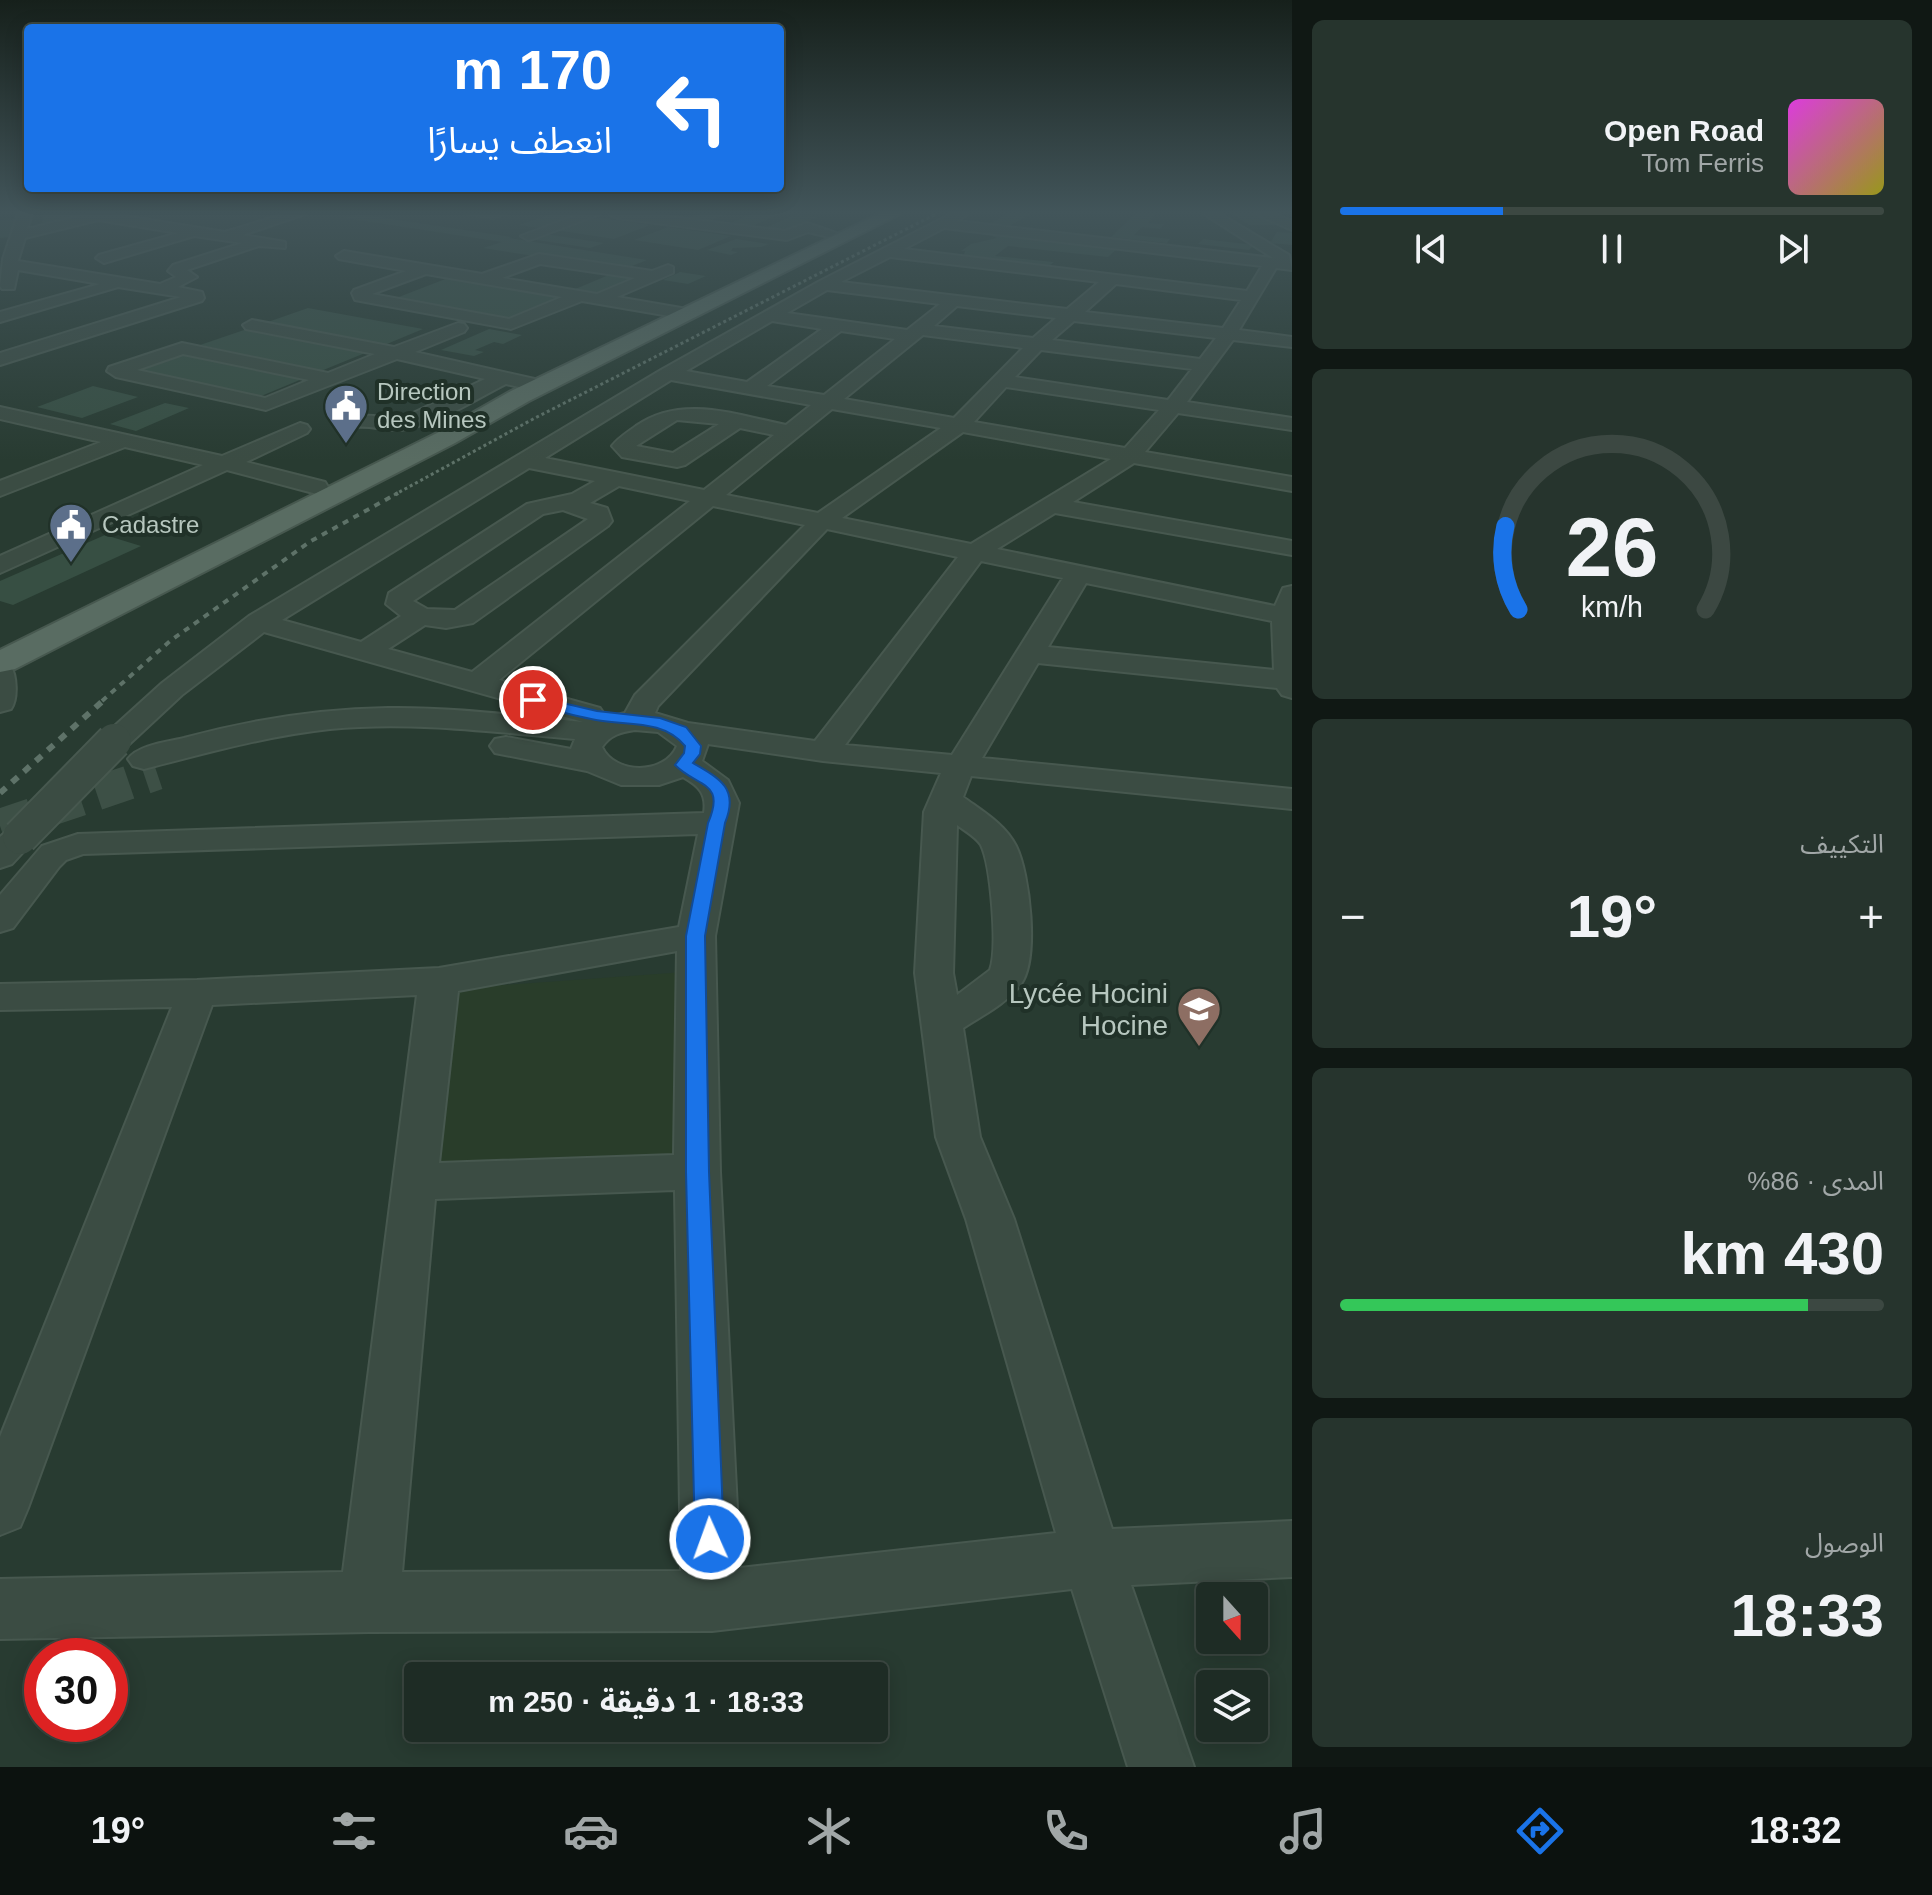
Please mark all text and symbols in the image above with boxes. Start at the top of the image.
text: 170 m [453,38,612,101]
icon: left [640,56,744,160]
text: Open Road [1604,114,1764,147]
text: انعطف يسارًا [427,120,612,161]
text: Tom Ferris [1641,148,1764,178]
icon: previous [1409,227,1453,271]
icon: pause [1590,227,1634,271]
icon: next [1771,227,1815,271]
place label: Direction des Mines [377,378,486,433]
public building icon: Direction des Mines [322,382,370,445]
public building icon: Cadastre [47,501,95,564]
text: 26 [1566,501,1658,594]
place label: Cadastre [102,511,199,538]
text: km/h [1581,591,1643,623]
pin [499,666,567,734]
icon: arrive [511,678,555,722]
text: التكييف [1800,829,1884,859]
text: 19° [1567,883,1657,950]
text: − [1340,892,1366,941]
text: + [1858,892,1884,941]
place label: Lycée Hocini Hocine [1009,978,1168,1041]
school or university icon: Lycée Hocini Hocine [1175,985,1223,1048]
text: المدى · 86% [1747,1166,1884,1196]
text: 430 km [1681,1220,1884,1287]
position arrow [668,1497,752,1581]
text: الوصول [1805,1528,1884,1558]
north arrow [1196,1582,1268,1654]
map controls [1196,1582,1268,1742]
text: 18:33 [1731,1582,1884,1649]
speed limit sign: 30 [24,1638,128,1742]
button: layers [1196,1670,1268,1742]
text: 18:33 · 1 دقيقة · 250 m [488,1685,804,1718]
icon: filters [326,1803,382,1859]
icon: car [563,1803,619,1859]
icon: climate [801,1803,857,1859]
icon: phone [1038,1803,1094,1859]
icon: music [1275,1803,1331,1859]
icon: directions [1512,1803,1568,1859]
text: 19° [91,1810,145,1851]
text: 18:32 [1749,1810,1841,1851]

